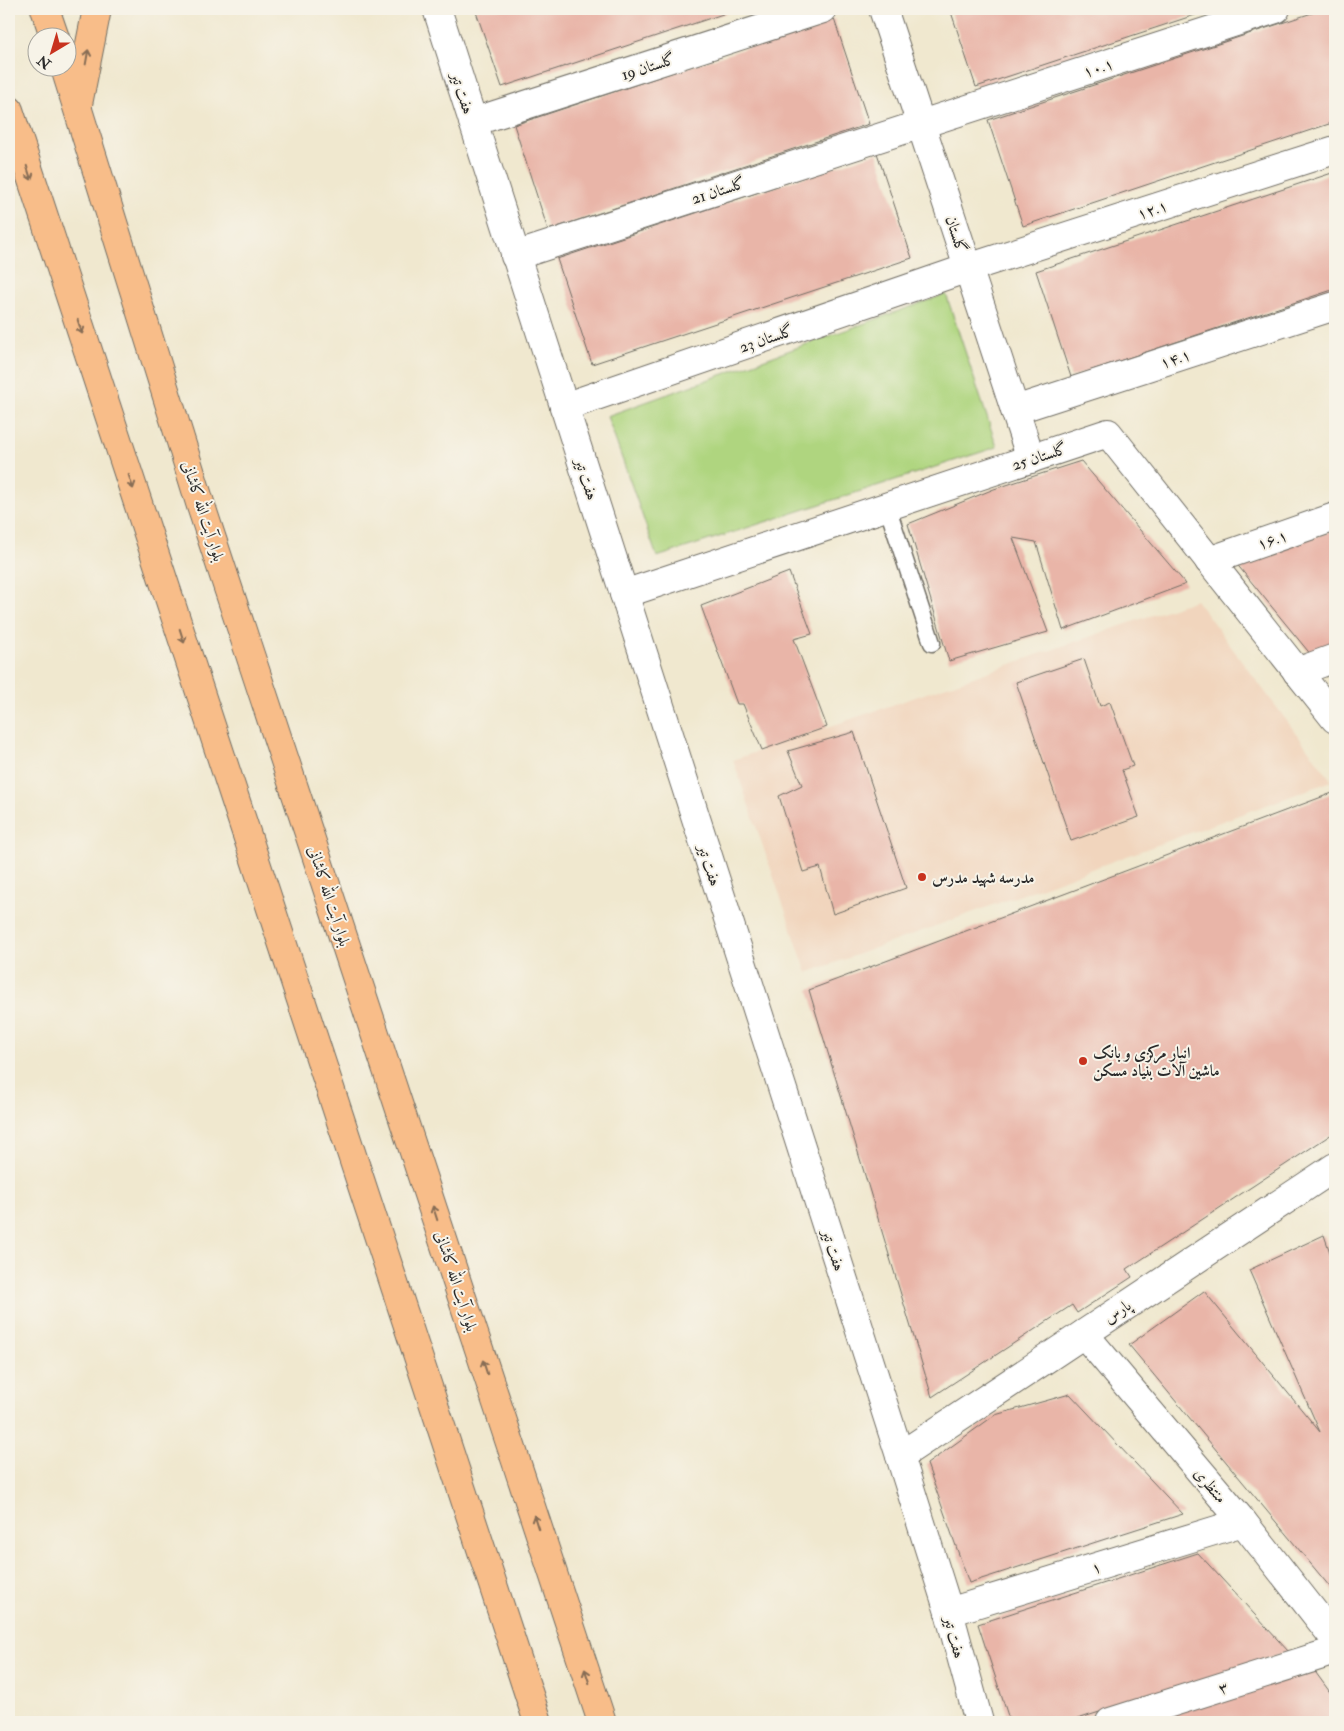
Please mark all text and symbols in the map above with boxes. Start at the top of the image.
north arrow [28,28,78,78]
street label: گلستان 19 [619,49,678,85]
one-way arrow [83,50,93,66]
text: N [34,51,55,73]
street label: ۱۰.۱ [1080,54,1116,82]
street label: هفت تیر [445,68,478,117]
one-way arrow [25,165,35,181]
street label: گلستان 21 [689,173,748,209]
street label: ۱۲.۱ [1134,196,1170,224]
street label: گلستان [941,213,971,256]
one-way arrow [76,319,85,335]
street label: گلستان 23 [737,320,796,357]
street label: ۱۴.۱ [1157,345,1193,373]
street label: گلستان 25 [1009,439,1069,475]
street label: هفت تیر [569,454,602,503]
street label: بلوار آیت الله کاشانی [177,457,232,564]
one-way arrow [127,473,136,489]
street label: ۱۶.۱ [1254,525,1290,554]
one-way arrow [177,628,187,644]
street label: هفت تیر [692,840,725,889]
street label: بلوار آیت الله کاشانی [303,842,358,949]
place label: مدرسه شهید مدرس [932,868,1034,888]
marker: مدرسه شهید مدرس [916,871,928,883]
place label: انبار مرکزی و بانک ماشین آلات بنیاد مسکن [1093,1043,1220,1082]
marker: انبار مرکزی و بانک ماشین آلات بنیاد مسکن [1077,1055,1089,1067]
one-way arrow [429,1205,439,1221]
street label: هفت تیر [816,1225,849,1274]
street label: بلوار آیت الله کاشانی [430,1227,485,1334]
street label: پارس [1100,1295,1137,1329]
one-way arrow [480,1360,490,1376]
street label: منتظری [1190,1464,1231,1508]
one-way arrow [531,1514,541,1530]
street label: ۱ [1089,1557,1104,1579]
street label: هفت تیر [938,1612,969,1660]
one-way arrow [582,1669,591,1684]
street label: ۳ [1216,1677,1231,1699]

